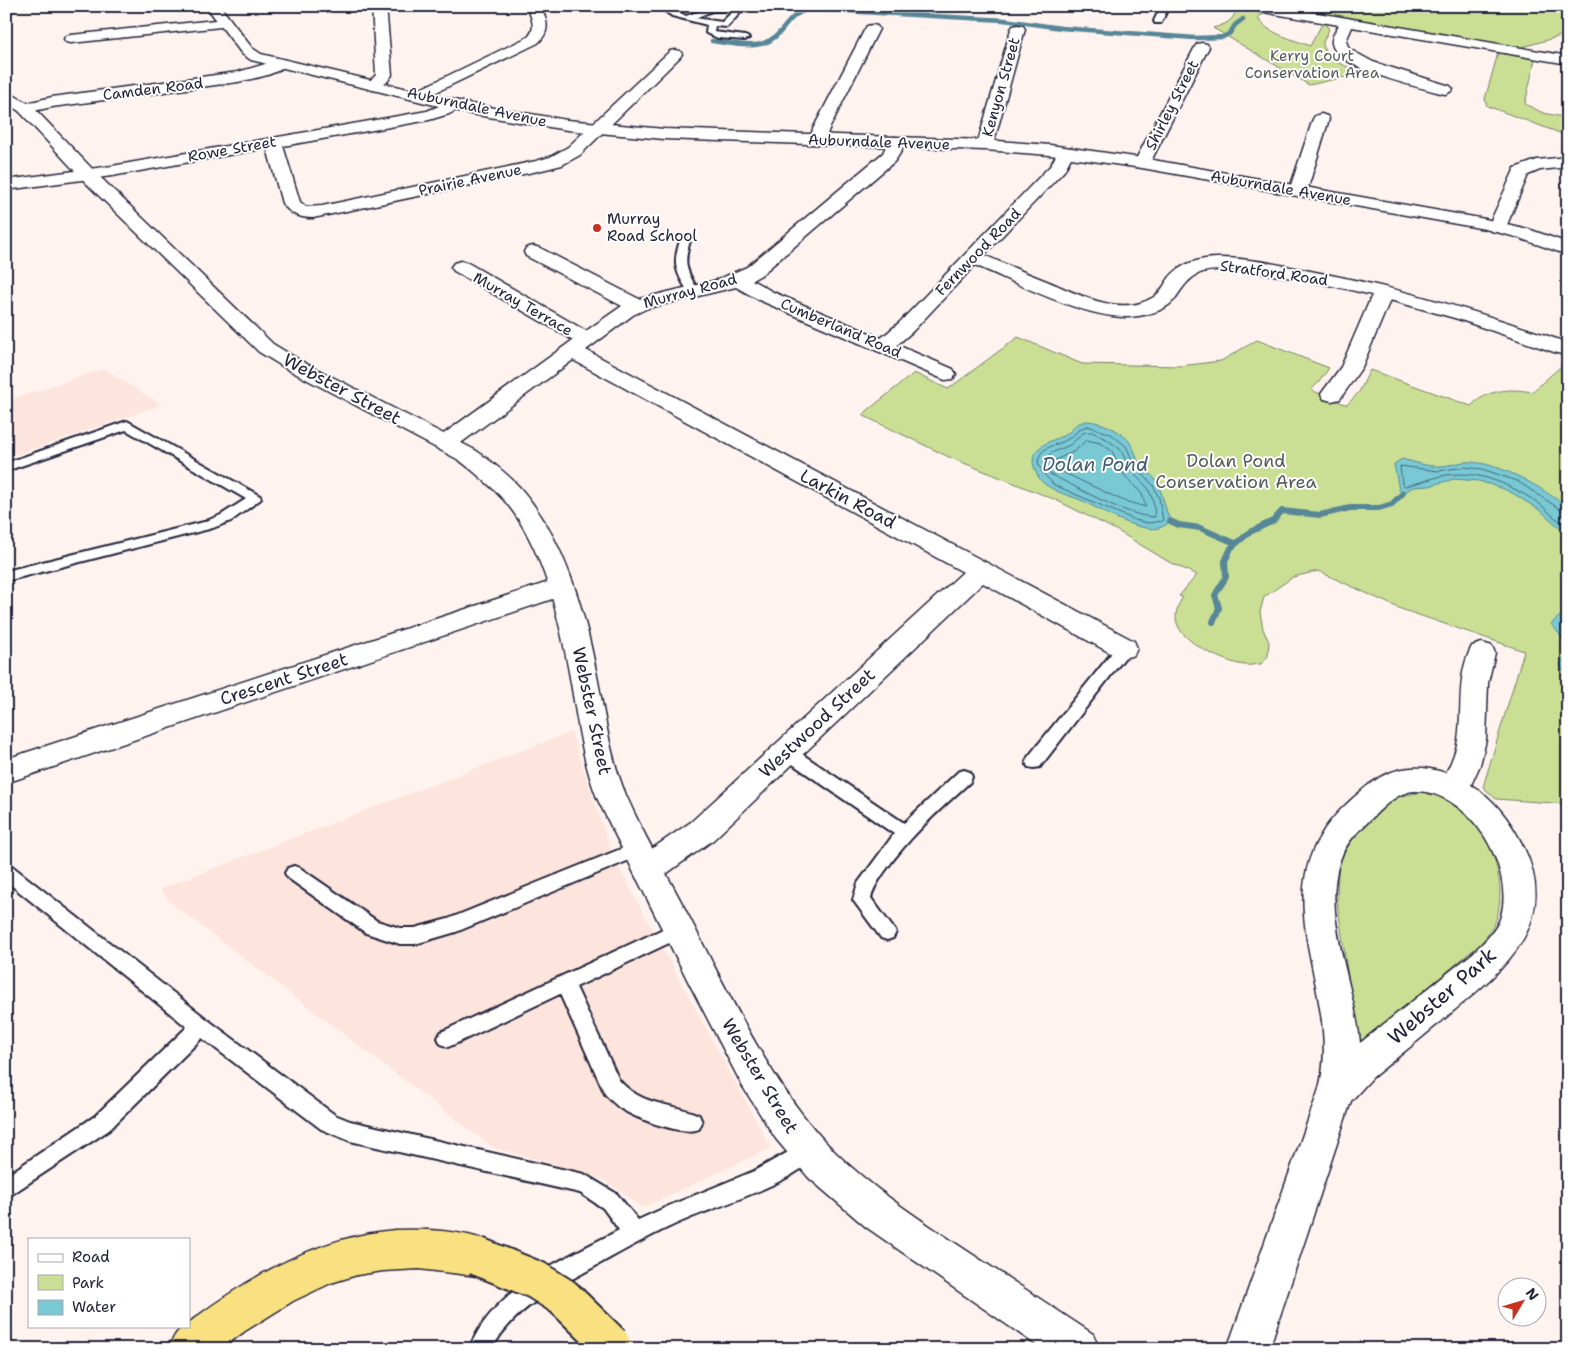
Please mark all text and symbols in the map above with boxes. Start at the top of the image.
street label: Kenyon Street [977,35,1025,139]
park label: Kerry Court Conservation Area [1245,46,1380,83]
street label: Shirley Street [1141,56,1203,154]
street label: Camden Road [102,73,205,105]
street label: Auburndale Avenue [405,82,549,132]
street label: Auburndale Avenue [808,130,950,154]
street label: Rowe Street [186,131,278,167]
street label: Prairie Avenue [417,159,523,201]
street label: Auburndale Avenue [1209,166,1353,210]
street label: Fernwood Road [931,203,1025,300]
place label: Murray Road School [607,209,697,246]
marker: Murray Road School [591,222,603,234]
street label: Stratford Road [1219,256,1330,291]
street label: Murray Terrace [470,267,576,341]
street label: Murray Road [641,269,739,313]
street label: Cumberland Road [778,294,905,363]
street label: Webster Street [279,348,405,430]
park label: Dolan Pond Conservation Area [1155,449,1317,494]
water label: Dolan Pond [1042,452,1148,477]
street label: Larkin Road [796,464,900,534]
street label: Webster Street [567,645,617,777]
street label: Crescent Street [217,647,351,711]
street label: Westwood Street [754,663,880,783]
street label: Webster Park [1382,941,1502,1051]
street label: Webster Street [716,1014,804,1138]
legend [28,1238,190,1328]
text: Road [72,1247,110,1267]
text: Park [72,1273,104,1293]
north arrow [1496,1278,1546,1328]
text: N [1522,1284,1543,1304]
text: Water [72,1297,116,1317]

